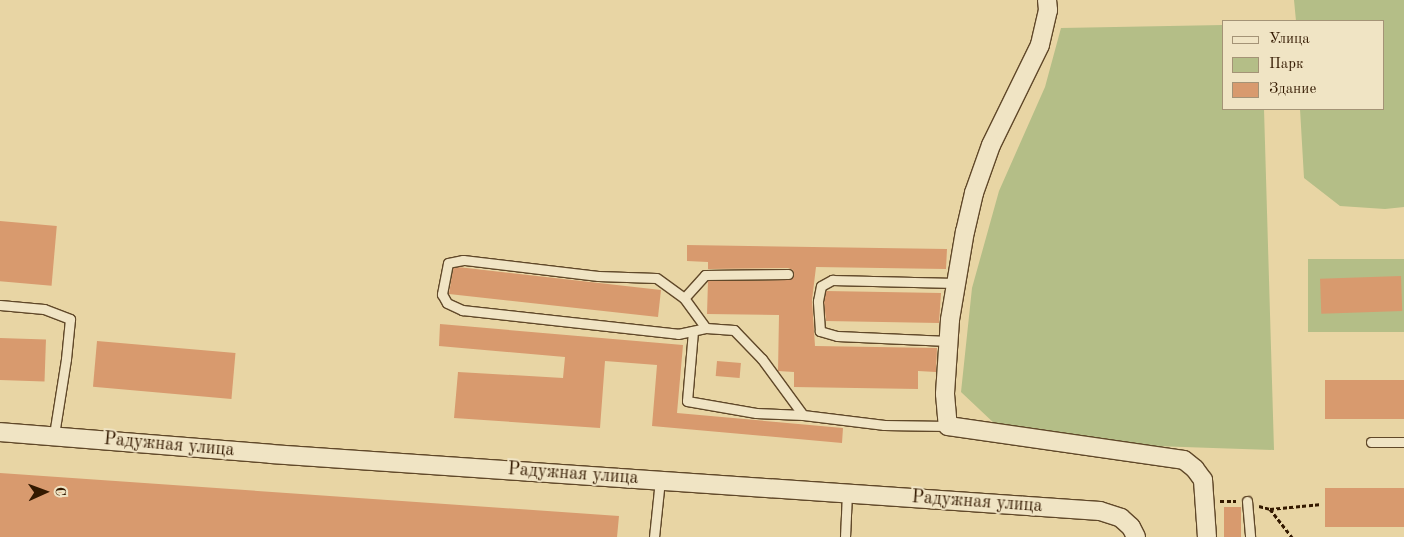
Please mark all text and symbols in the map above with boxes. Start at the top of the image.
legend [1222,20,1384,110]
text: Улица [1269,32,1310,47]
text: Парк [1269,57,1304,72]
text: Здание [1269,82,1316,97]
street label: Радужная улица [103,429,235,461]
street label: Радужная улица [507,459,639,489]
north arrow [20,467,70,517]
text: С [53,487,67,496]
street label: Радужная улица [911,487,1043,517]

